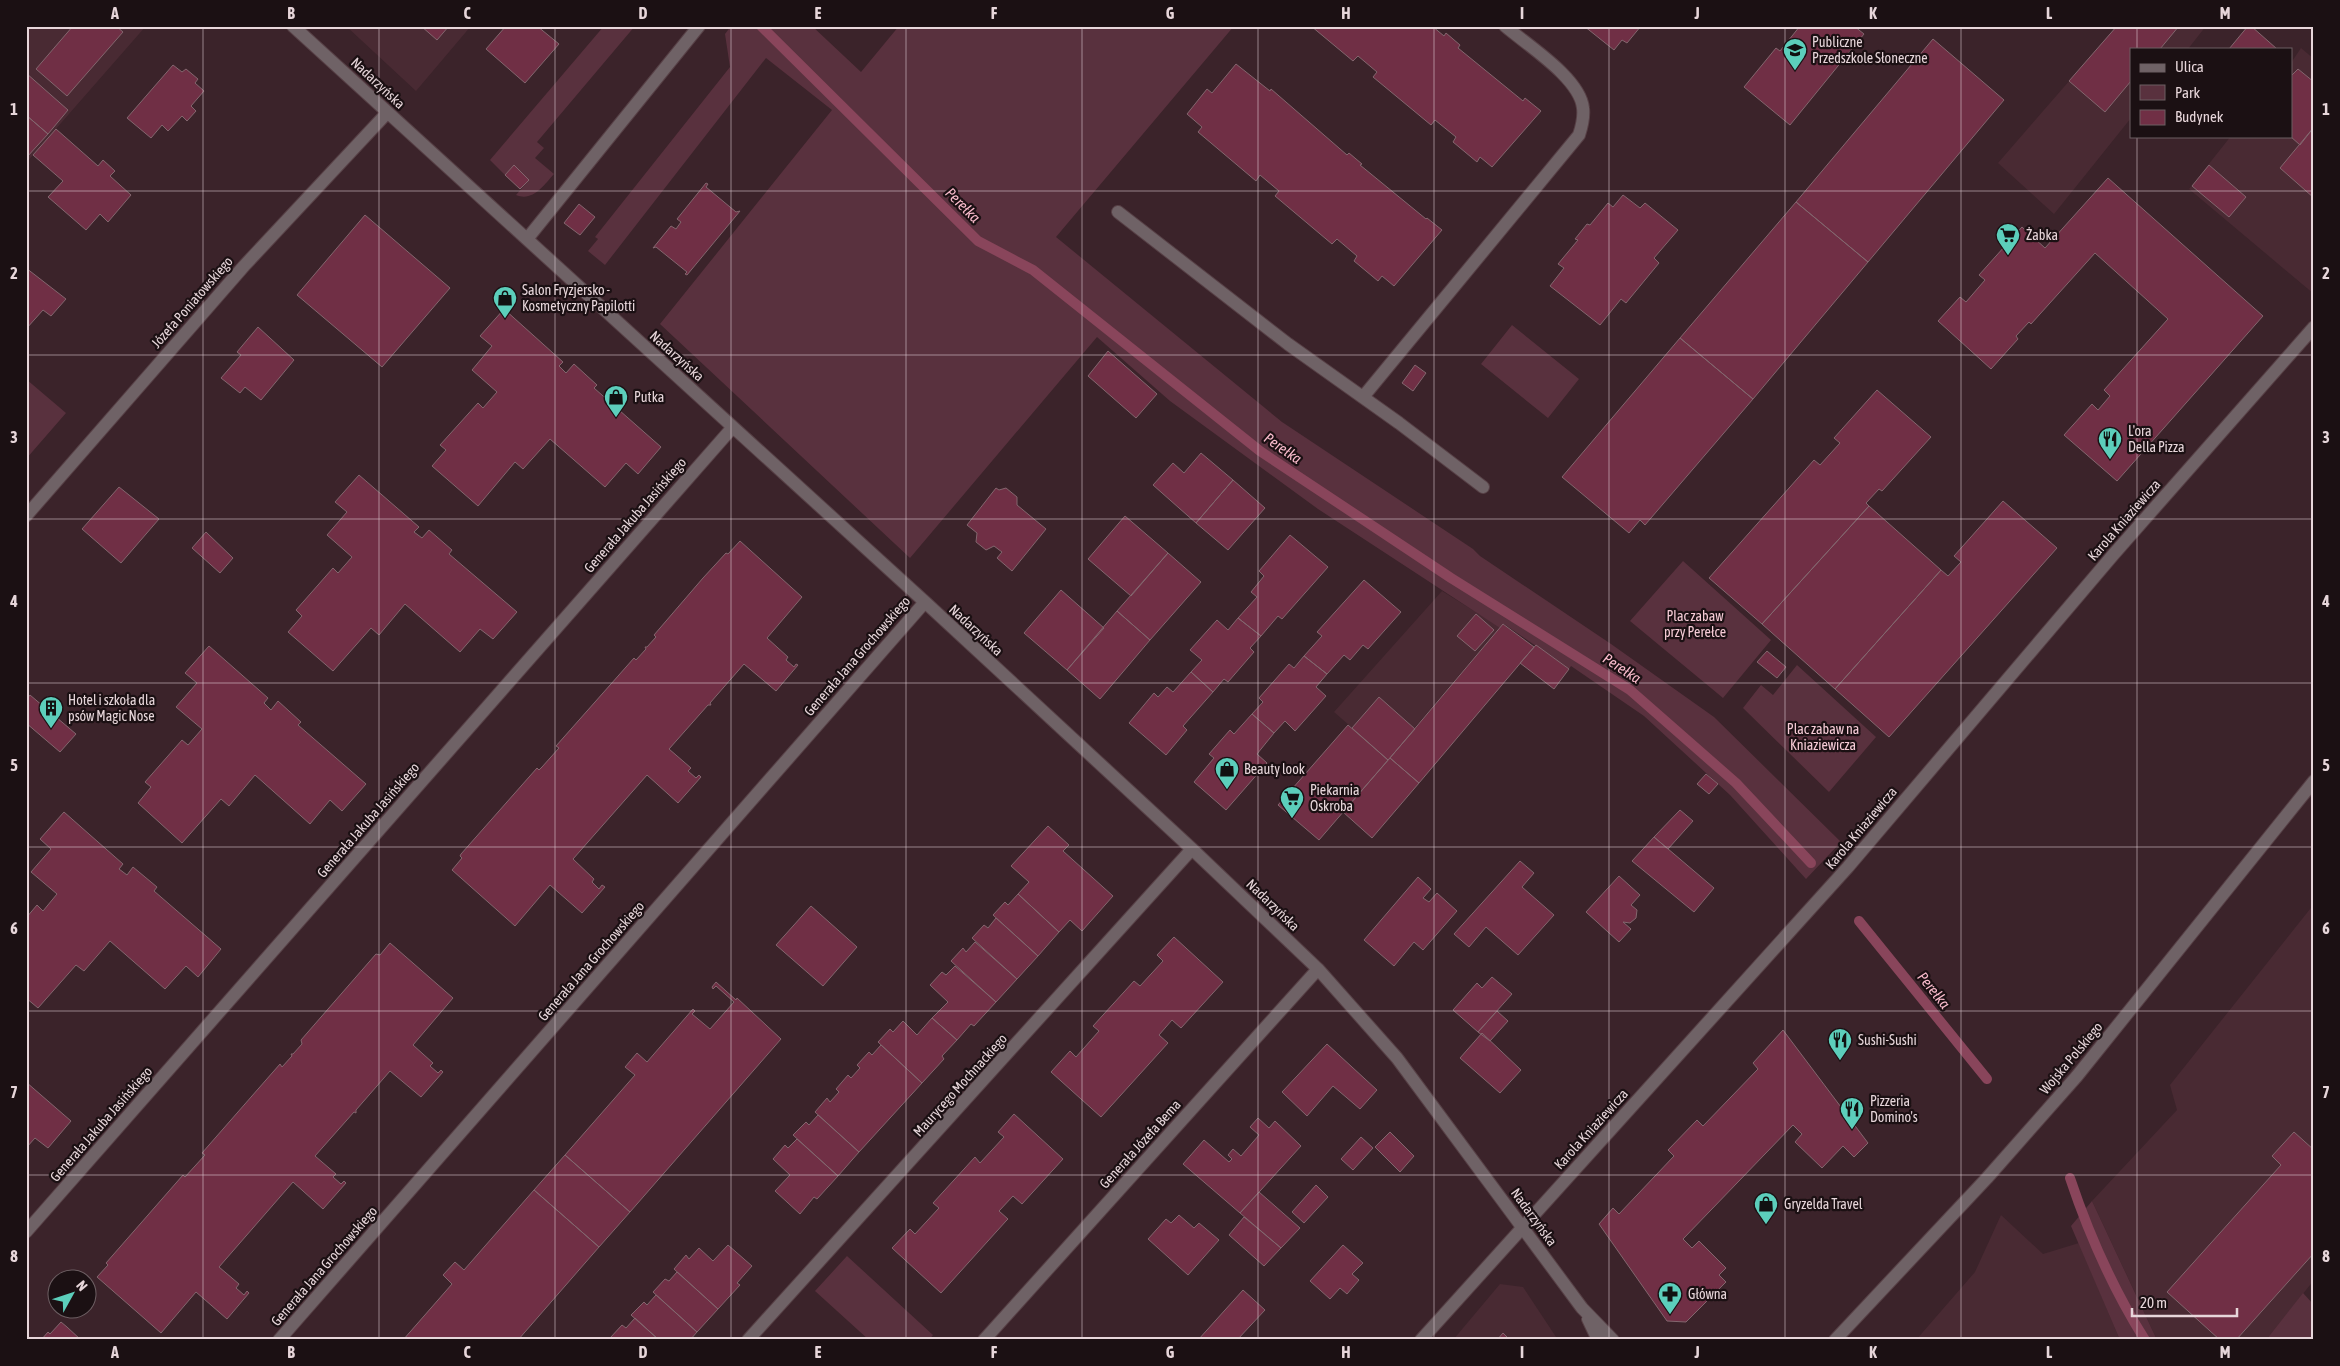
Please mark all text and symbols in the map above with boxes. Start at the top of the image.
text: A [110,4,119,22]
text: B [287,4,295,22]
text: C [463,4,471,22]
text: D [639,4,648,22]
text: E [815,4,822,22]
text: F [991,4,998,22]
text: G [1166,4,1175,22]
text: H [1341,4,1351,22]
text: I [1520,4,1524,22]
text: J [1693,4,1700,22]
text: K [1869,4,1877,22]
text: L [2046,4,2053,22]
text: M [2220,4,2230,22]
place label: Publiczne Przedszkole Słoneczne [1812,34,1928,66]
school or university icon: Publiczne Przedszkole Słoneczne [1782,37,1808,71]
legend [2130,48,2292,138]
street label: Nadarzyńska [348,54,408,112]
text: Ulica [2175,58,2204,75]
text: Park [2175,84,2200,101]
text: 1 [10,100,18,118]
text: 1 [2322,100,2330,118]
text: Budynek [2175,108,2224,125]
water label: Perełka [942,184,984,226]
supermarket icon: Żabka [1995,222,2021,256]
place label: Żabka [2026,227,2058,243]
street label: Józefa Poniatowskiego [148,253,236,351]
text: 2 [10,264,18,282]
text: 2 [2322,264,2330,282]
place label: Salon Fryzjersko - Kosmetyczny Papilotti [522,282,635,314]
shop icon: Salon Fryzjersko - Kosmetyczny Papilotti [492,285,518,319]
street label: Nadarzyńska [647,328,707,384]
shop icon: Putka [603,384,629,418]
place label: Putka [634,389,664,405]
place label: L'ora Della Pizza [2128,423,2184,455]
restaurant icon: L'ora Della Pizza [2097,426,2123,460]
text: 3 [10,428,18,446]
text: 3 [2322,428,2330,446]
water label: Perełka [1261,429,1305,467]
street label: Generała Jakuba Jasińskiego [581,454,689,576]
street label: Karola Kniaziewicza [2084,476,2164,564]
text: 4 [9,592,18,610]
text: 4 [2321,592,2330,610]
street label: Generała Jana Grochowskiego [801,593,913,719]
street label: Nadarzyńska [946,601,1006,659]
park label: Plac zabaw przy Perełce [1664,608,1726,640]
water label: Perełka [1600,649,1644,687]
place label: Hotel i szkoła dla psów Magic Nose [68,692,155,724]
building icon: Hotel i szkoła dla psów Magic Nose [38,695,64,729]
park label: Plac zabaw na Kniaziewicza [1787,721,1859,753]
text: 5 [10,756,18,774]
shop icon: Beauty look [1214,756,1240,790]
text: 5 [2322,756,2330,774]
street label: Generała Jakuba Jasińskiego [314,759,422,881]
place label: Beauty look [1244,761,1305,777]
place label: Piekarnia Oskroba [1310,782,1359,814]
street label: Karola Kniaziewicza [1822,784,1900,872]
supermarket icon: Piekarnia Oskroba [1279,785,1305,819]
street label: Nadarzyńska [1243,876,1303,934]
street label: Generała Jana Grochowskiego [535,898,647,1024]
text: 6 [10,919,18,937]
text: 6 [2322,919,2330,937]
water label: Perełka [1914,968,1954,1012]
street label: Wojska Polskiego [2036,1019,2106,1097]
restaurant icon: Sushi-Sushi [1827,1027,1853,1061]
street label: Maurycego Mochnackiego [910,1031,1010,1139]
place label: Sushi-Sushi [1858,1032,1917,1048]
street label: Generała Jakuba Jasińskiego [47,1063,155,1185]
text: 7 [10,1083,18,1101]
text: 7 [2322,1083,2330,1101]
street label: Karola Kniaziewicza [1551,1086,1631,1172]
place label: Pizzeria Domino's [1870,1093,1918,1125]
street label: Generała Józefa Bema [1096,1096,1184,1192]
restaurant icon: Pizzeria Domino's [1839,1096,1865,1130]
street label: Nadarzyńska [1508,1185,1560,1249]
shop icon: Gryzelda Travel [1753,1191,1779,1225]
place label: Gryzelda Travel [1784,1196,1863,1212]
street label: Generała Jana Grochowskiego [268,1203,380,1329]
text: 8 [10,1247,18,1265]
text: 8 [2322,1247,2330,1265]
north arrow [48,1268,98,1318]
text: N [73,1277,91,1294]
pharmacy icon: Główna [1657,1281,1683,1315]
place label: Główna [1688,1286,1727,1302]
scale bar [2132,1286,2238,1318]
text: 20 m [2140,1294,2167,1311]
text: A [110,1343,119,1361]
text: B [287,1343,295,1361]
text: C [463,1343,471,1361]
text: D [639,1343,648,1361]
text: E [815,1343,822,1361]
text: F [991,1343,998,1361]
text: G [1166,1343,1175,1361]
text: H [1341,1343,1351,1361]
text: I [1520,1343,1524,1361]
text: J [1693,1343,1700,1361]
text: K [1869,1343,1877,1361]
text: L [2046,1343,2053,1361]
text: M [2220,1343,2230,1361]

